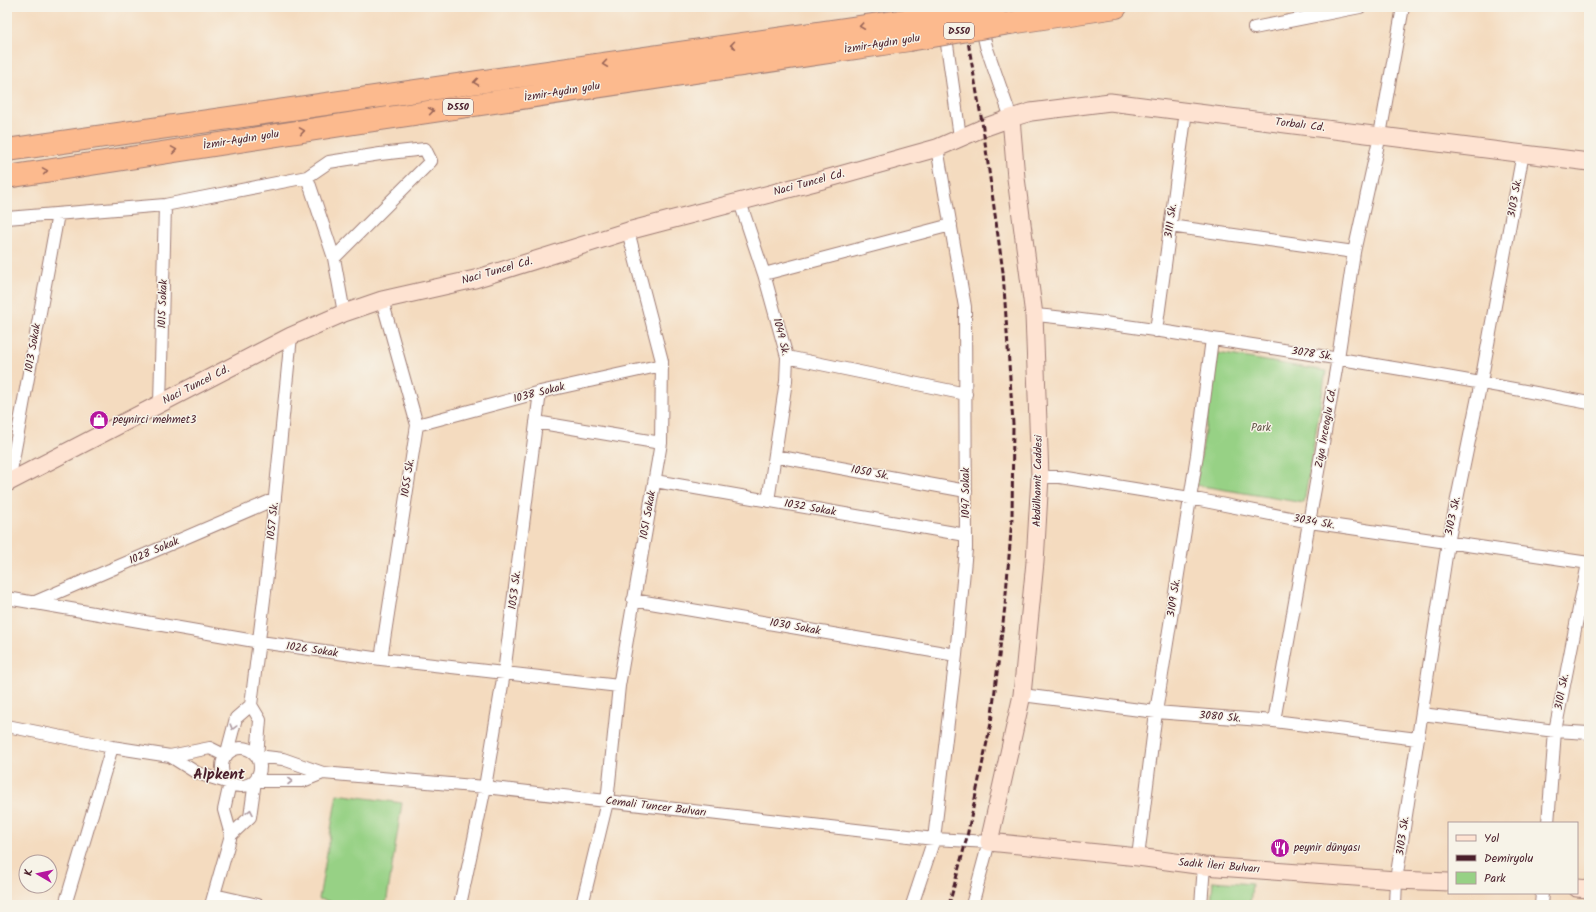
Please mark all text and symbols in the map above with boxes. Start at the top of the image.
one-way arrow [859,21,865,30]
road number: D550 [944,23,974,39]
street label: İzmir-Aydın yolu [843,29,922,59]
one-way arrow [730,40,736,49]
one-way arrow [602,59,608,68]
one-way arrow [473,77,479,86]
street label: İzmir-Aydın yolu [523,77,602,107]
road number: D550 [443,99,473,115]
one-way arrow [428,107,434,116]
street label: Torbalı Cd. [1274,113,1326,137]
street label: İzmir-Aydın yolu [202,125,281,155]
one-way arrow [299,127,305,136]
one-way arrow [171,146,177,155]
street label: Naci Tuncel Cd. [771,165,847,201]
one-way arrow [42,167,49,176]
street label: 3103 Sk. [1503,177,1527,219]
street label: 3111 Sk. [1160,203,1182,239]
street label: Naci Tuncel Cd. [459,252,535,290]
street label: 1015 Sokak [153,278,173,329]
street label: 1049 Sk. [768,316,794,358]
street label: 1013 Sokak [20,321,46,374]
street label: 3078 Sk. [1290,342,1334,366]
street label: Naci Tuncel Cd. [159,360,233,410]
street label: 1038 Sokak [511,378,567,408]
street label: Ziya İnceoglu Cd. [1310,387,1342,469]
shop icon: peynirci mehmet3 [88,409,110,431]
place label: peynirci mehmet3 [112,411,196,429]
park label: Park [1251,419,1272,437]
street label: Abdülhamit Caddesi [1028,434,1048,527]
street label: 1055 Sk. [396,457,420,499]
street label: 1050 Sk. [849,461,891,485]
street label: 1047 Sokak [957,467,975,518]
street label: 1051 Sokak [635,488,661,541]
street label: 1032 Sokak [783,495,838,522]
street label: 3103 Sk. [1440,495,1466,537]
street label: 1057 Sk. [262,501,284,541]
street label: 3034 Sk. [1292,509,1336,535]
street label: 1028 Sokak [126,532,183,570]
street label: 1053 Sk. [504,569,526,611]
street label: 3109 Sk. [1162,578,1186,618]
street label: 1030 Sokak [768,614,823,640]
street label: 1026 Sokak [285,637,340,663]
street label: 3101 Sk. [1550,672,1574,712]
street label: 3080 Sk. [1198,706,1242,728]
one-way arrow [230,724,238,730]
district label: Alpkent [193,763,245,787]
one-way arrow [287,777,293,785]
street label: Cemali Tuncer Bulvarı [605,792,708,822]
one-way arrow [246,809,254,815]
street label: 3103 Sk. [1391,815,1415,857]
legend [1448,822,1578,894]
text: Yol [1484,829,1499,848]
restaurant icon: peynir dünyası [1269,837,1291,859]
place label: peynir dünyası [1293,839,1361,857]
text: Demiryolu [1484,849,1534,868]
street label: Sadık İleri Bulvarı [1177,853,1261,879]
north arrow [18,854,58,894]
text: K [20,868,39,877]
text: Park [1484,869,1506,888]

